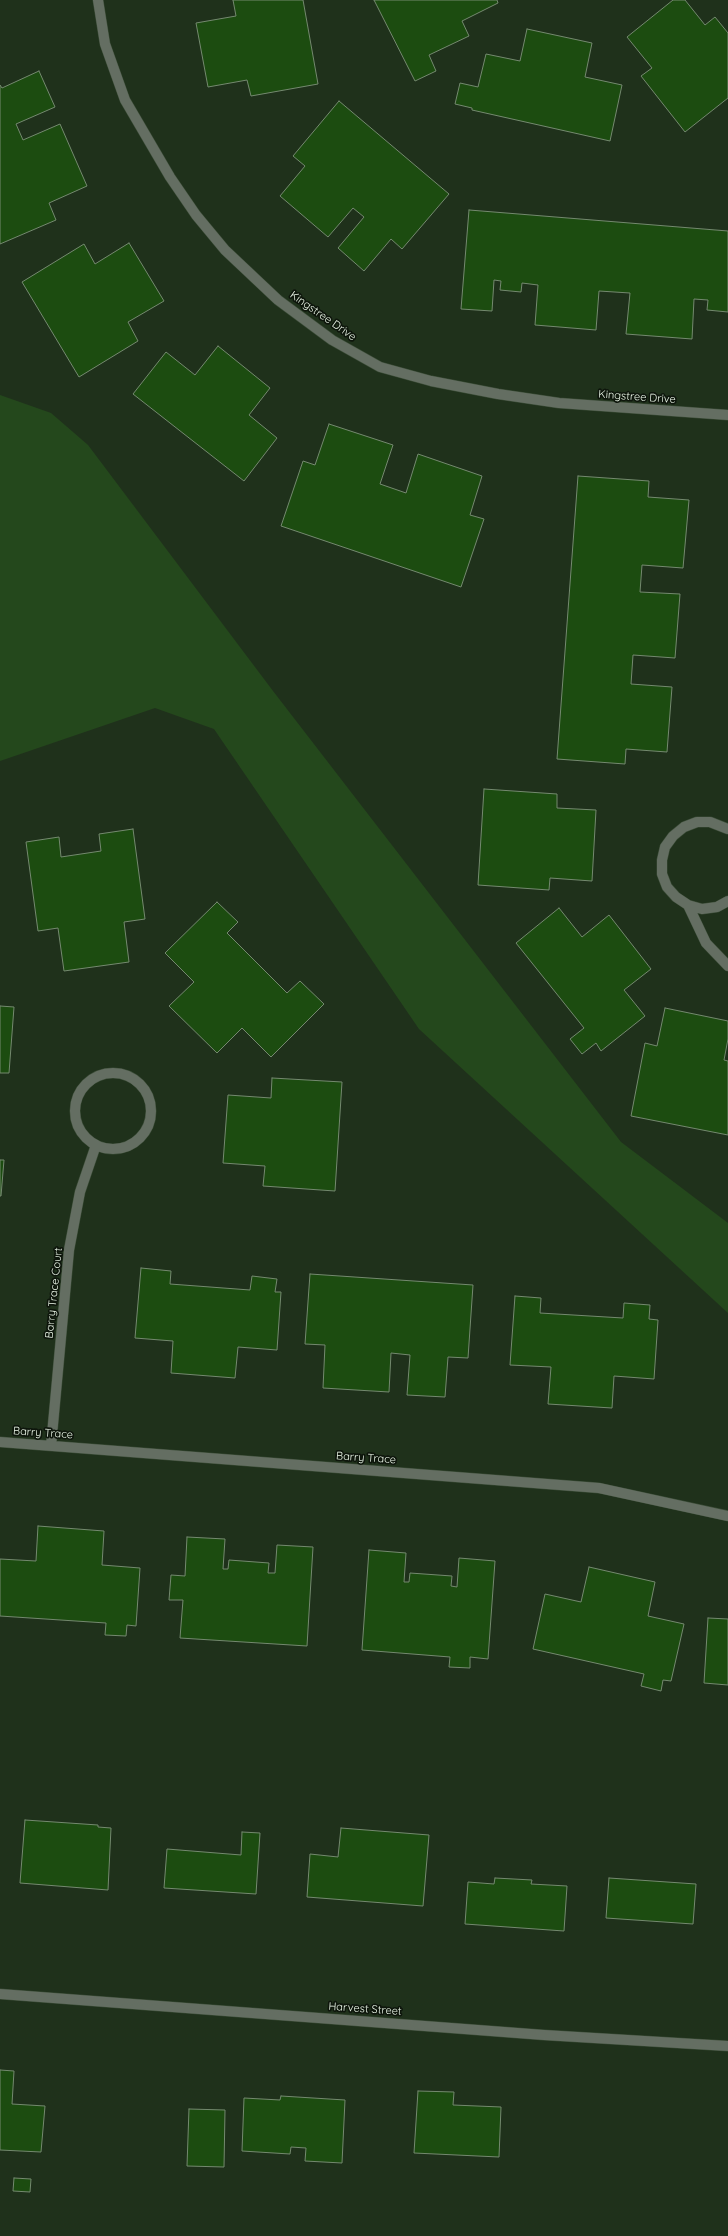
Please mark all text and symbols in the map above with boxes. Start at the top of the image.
street label: Kingstree Drive [287,288,359,344]
street label: Kingstree Drive [598,388,676,406]
street label: Barry Trace Court [43,1247,65,1339]
street label: Barry Trace [13,1424,73,1442]
street label: Barry Trace [336,1449,396,1467]
street label: Harvest Street [328,2000,402,2018]

